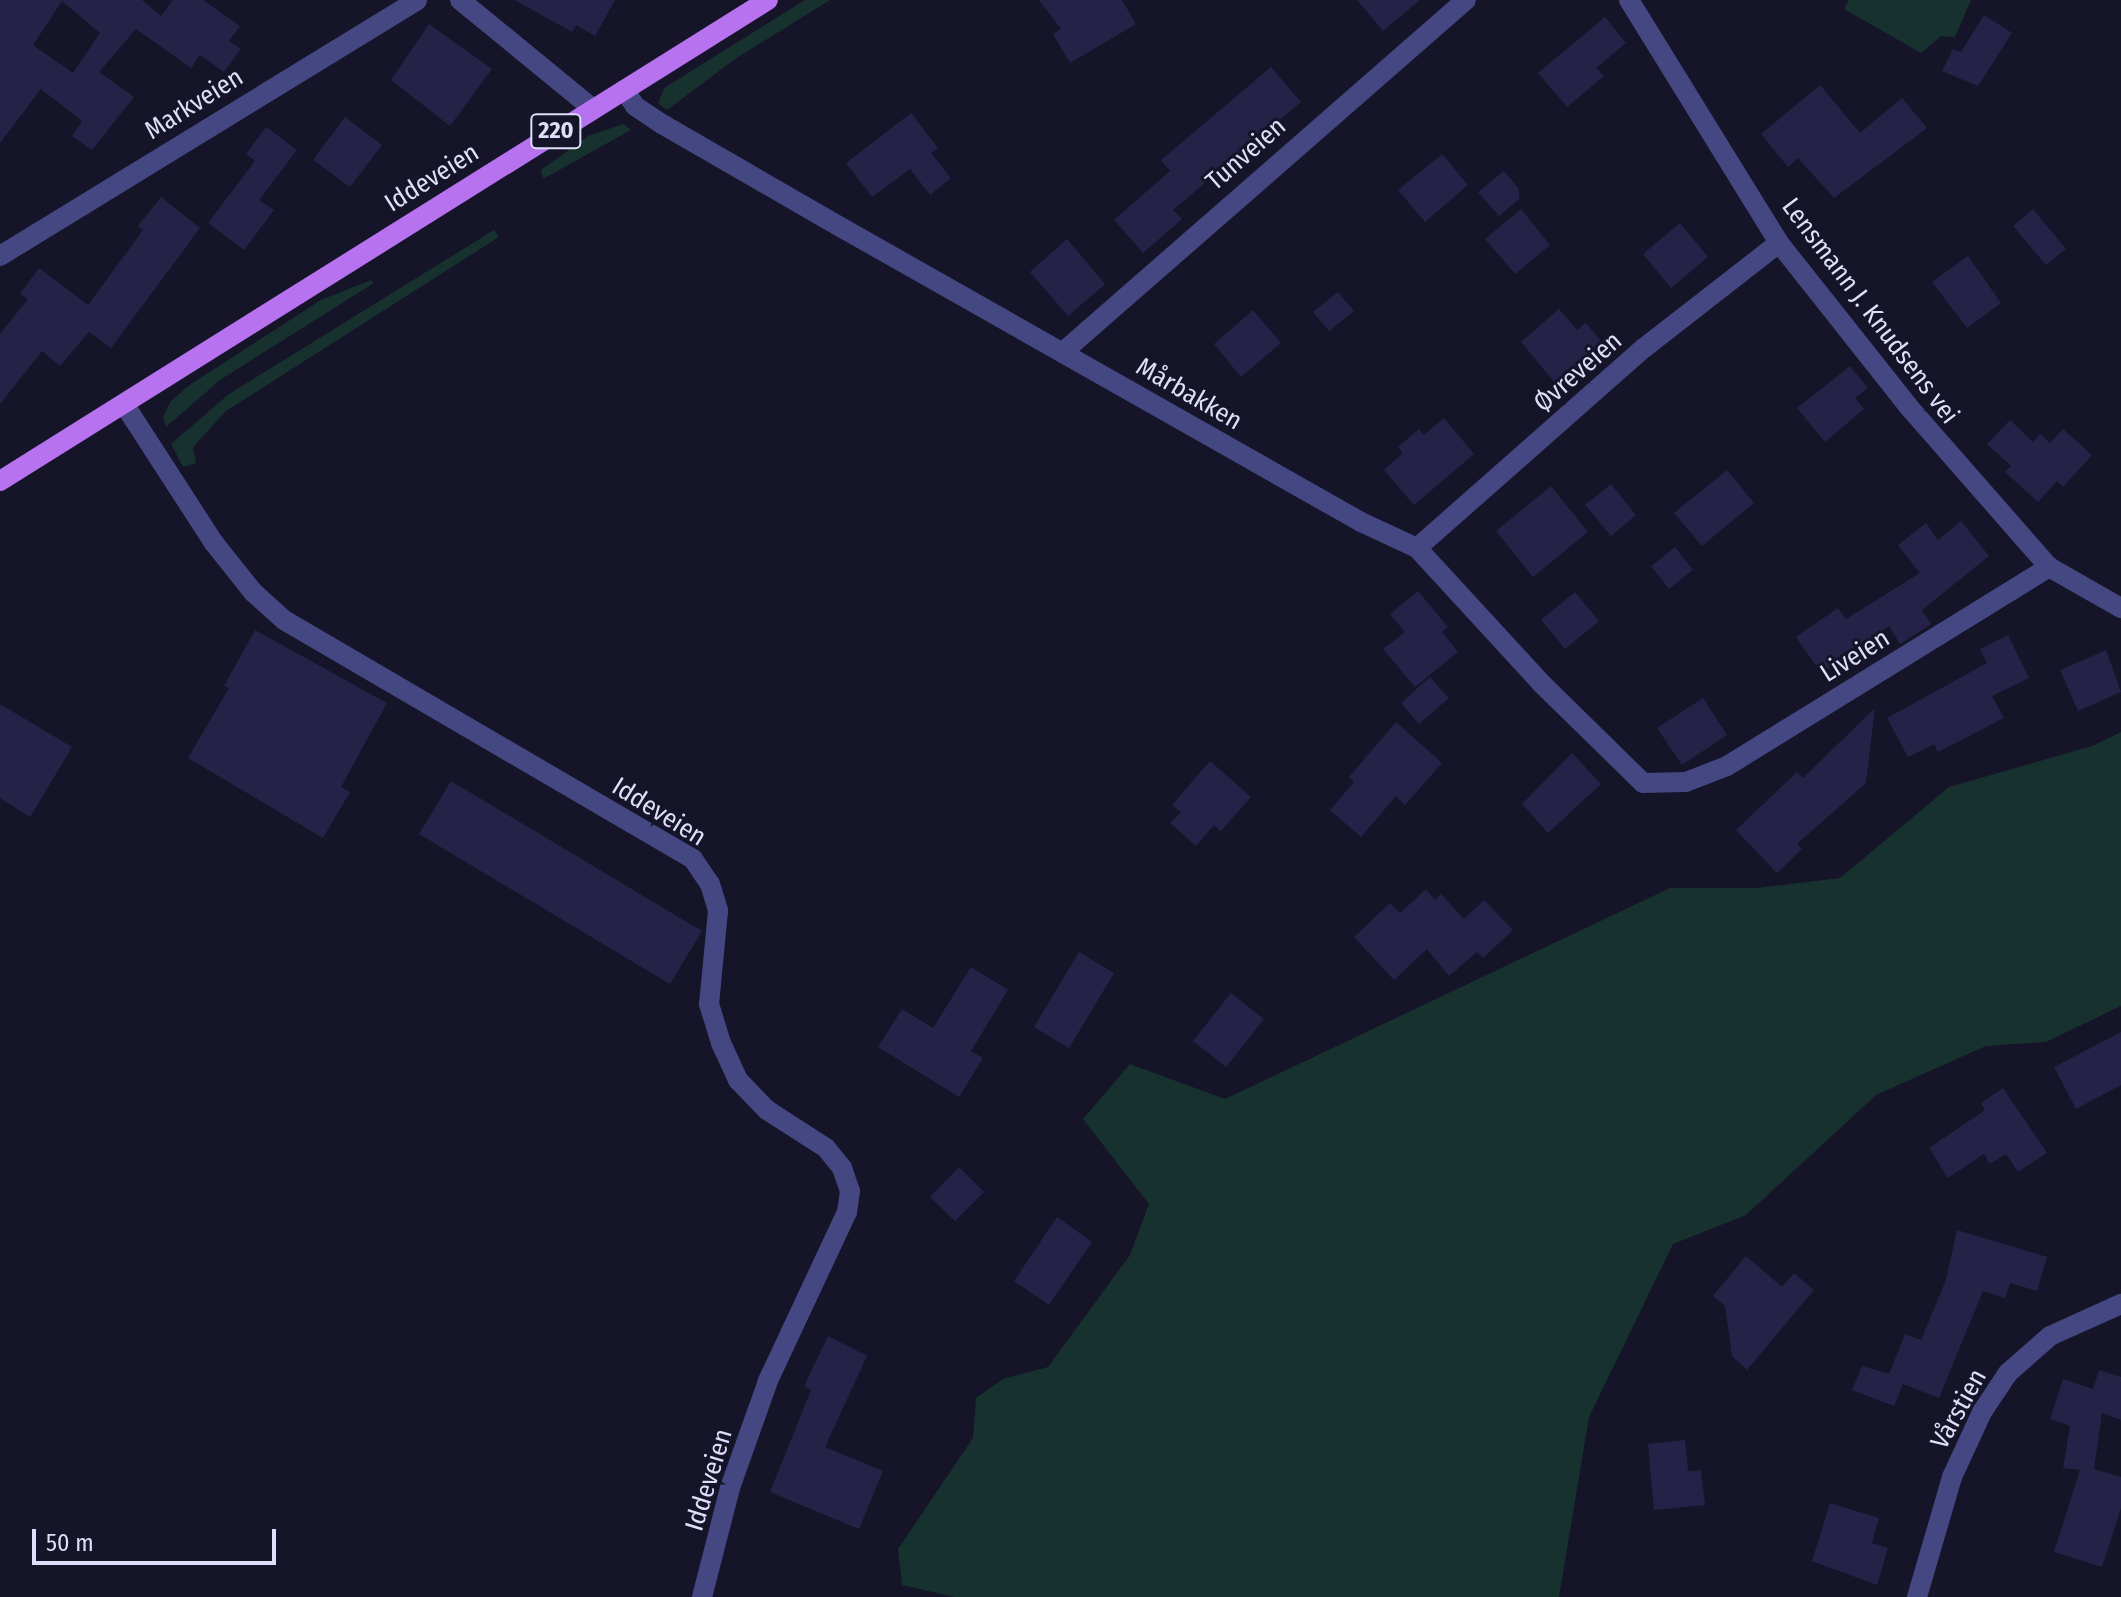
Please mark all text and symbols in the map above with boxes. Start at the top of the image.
street label: Markveien [139,62,249,146]
road number: 220 [530,111,582,151]
street label: Tunveien [1200,111,1292,197]
street label: Iddeveien [379,137,485,219]
street label: Lensmann J. Knudsens vei [1775,192,1965,430]
street label: Øvreveien [1528,325,1628,419]
street label: Mårbakken [1130,351,1248,437]
street label: Liveien [1815,623,1895,689]
street label: Iddeveien [606,771,712,853]
street label: Vårstien [1924,1364,1994,1454]
street label: Iddeveien [679,1425,739,1535]
scale bar [36,1513,280,1563]
text: 50 m [46,1529,94,1557]

